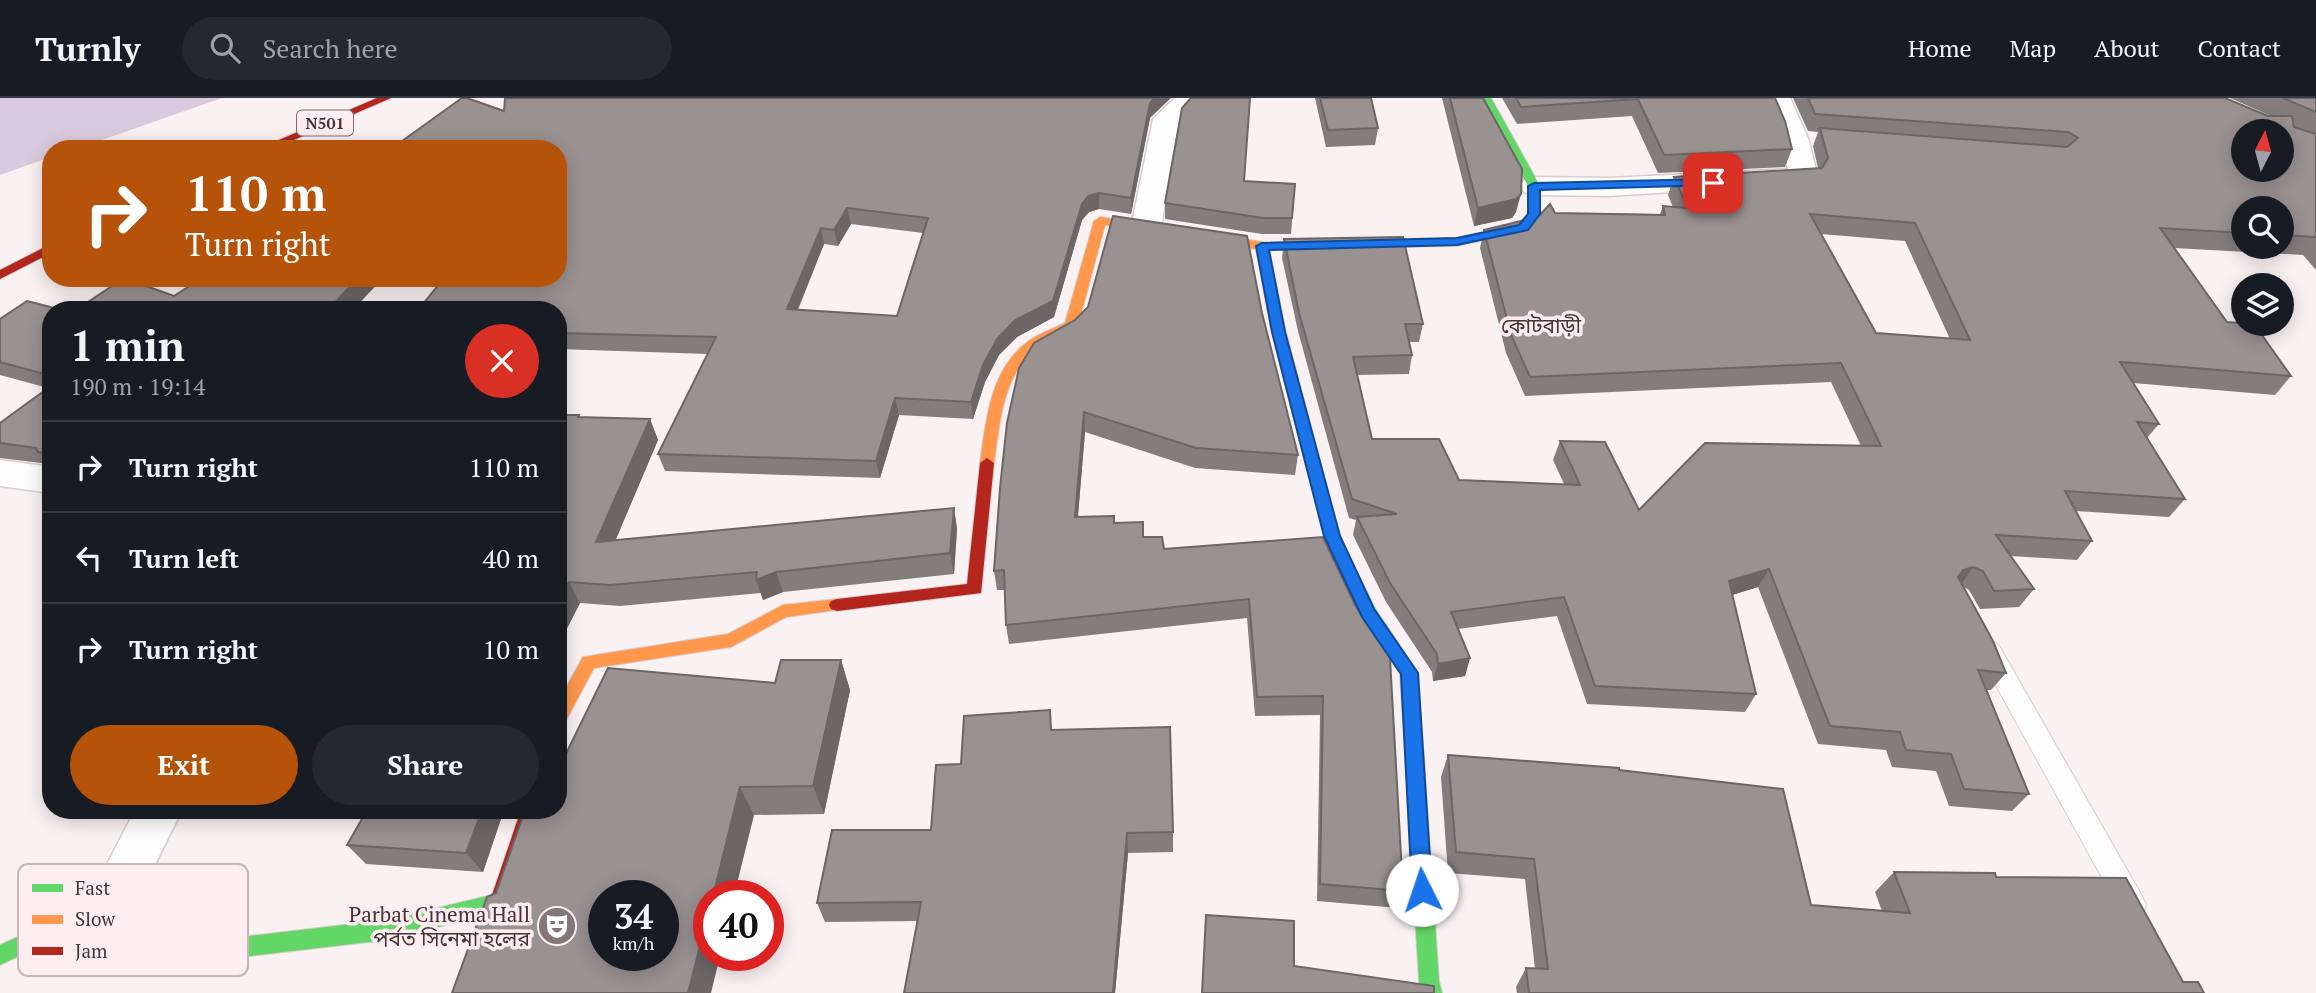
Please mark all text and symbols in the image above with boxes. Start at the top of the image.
search box [182,17,672,80]
text: Turnly [35,27,140,70]
icon: search [206,29,244,67]
text: Search here [262,31,398,65]
text: Home [1908,32,1972,64]
text: Map [2010,32,2056,64]
text: About [2094,32,2160,64]
text: Contact [2198,32,2281,64]
road number: N501 [297,111,353,136]
north arrow [2231,119,2294,182]
map controls [2231,119,2294,336]
pin [1683,153,1743,213]
text: 110 m [185,160,327,225]
icon: arrive [1694,164,1732,202]
icon: right [70,168,161,259]
button: search [2231,196,2294,259]
text: Turn right [185,223,331,265]
button: layers [2231,273,2294,336]
district label: কোটবাড়ী [1501,311,1582,339]
text: 1 min [70,317,185,373]
button: close [465,324,539,398]
text: 190 m · 19:14 [70,371,205,402]
icon: right [70,448,108,486]
text: Turn right [129,450,258,484]
text: 110 m [469,450,539,484]
icon: left [70,539,108,577]
text: Turn left [129,541,239,575]
text: 40 m [483,541,539,575]
icon: right [70,630,108,668]
text: Turn right [129,632,258,666]
text: 10 m [483,632,539,666]
button: Exit [70,725,298,805]
button: Share [312,725,539,805]
position arrow [1385,853,1459,927]
legend [18,864,248,976]
text: Fast [75,875,110,900]
speed limit sign: 40 [693,880,784,971]
text: 34 [614,893,653,939]
place label: Parbat Cinema Hall পর্বত সিনেমা হলের [349,900,530,952]
theatre icon: Parbat Cinema Hall পর্বত সিনেমা হলের [536,905,578,947]
text: Slow [75,906,116,931]
text: km/h [613,931,654,955]
text: Jam [75,938,108,963]

